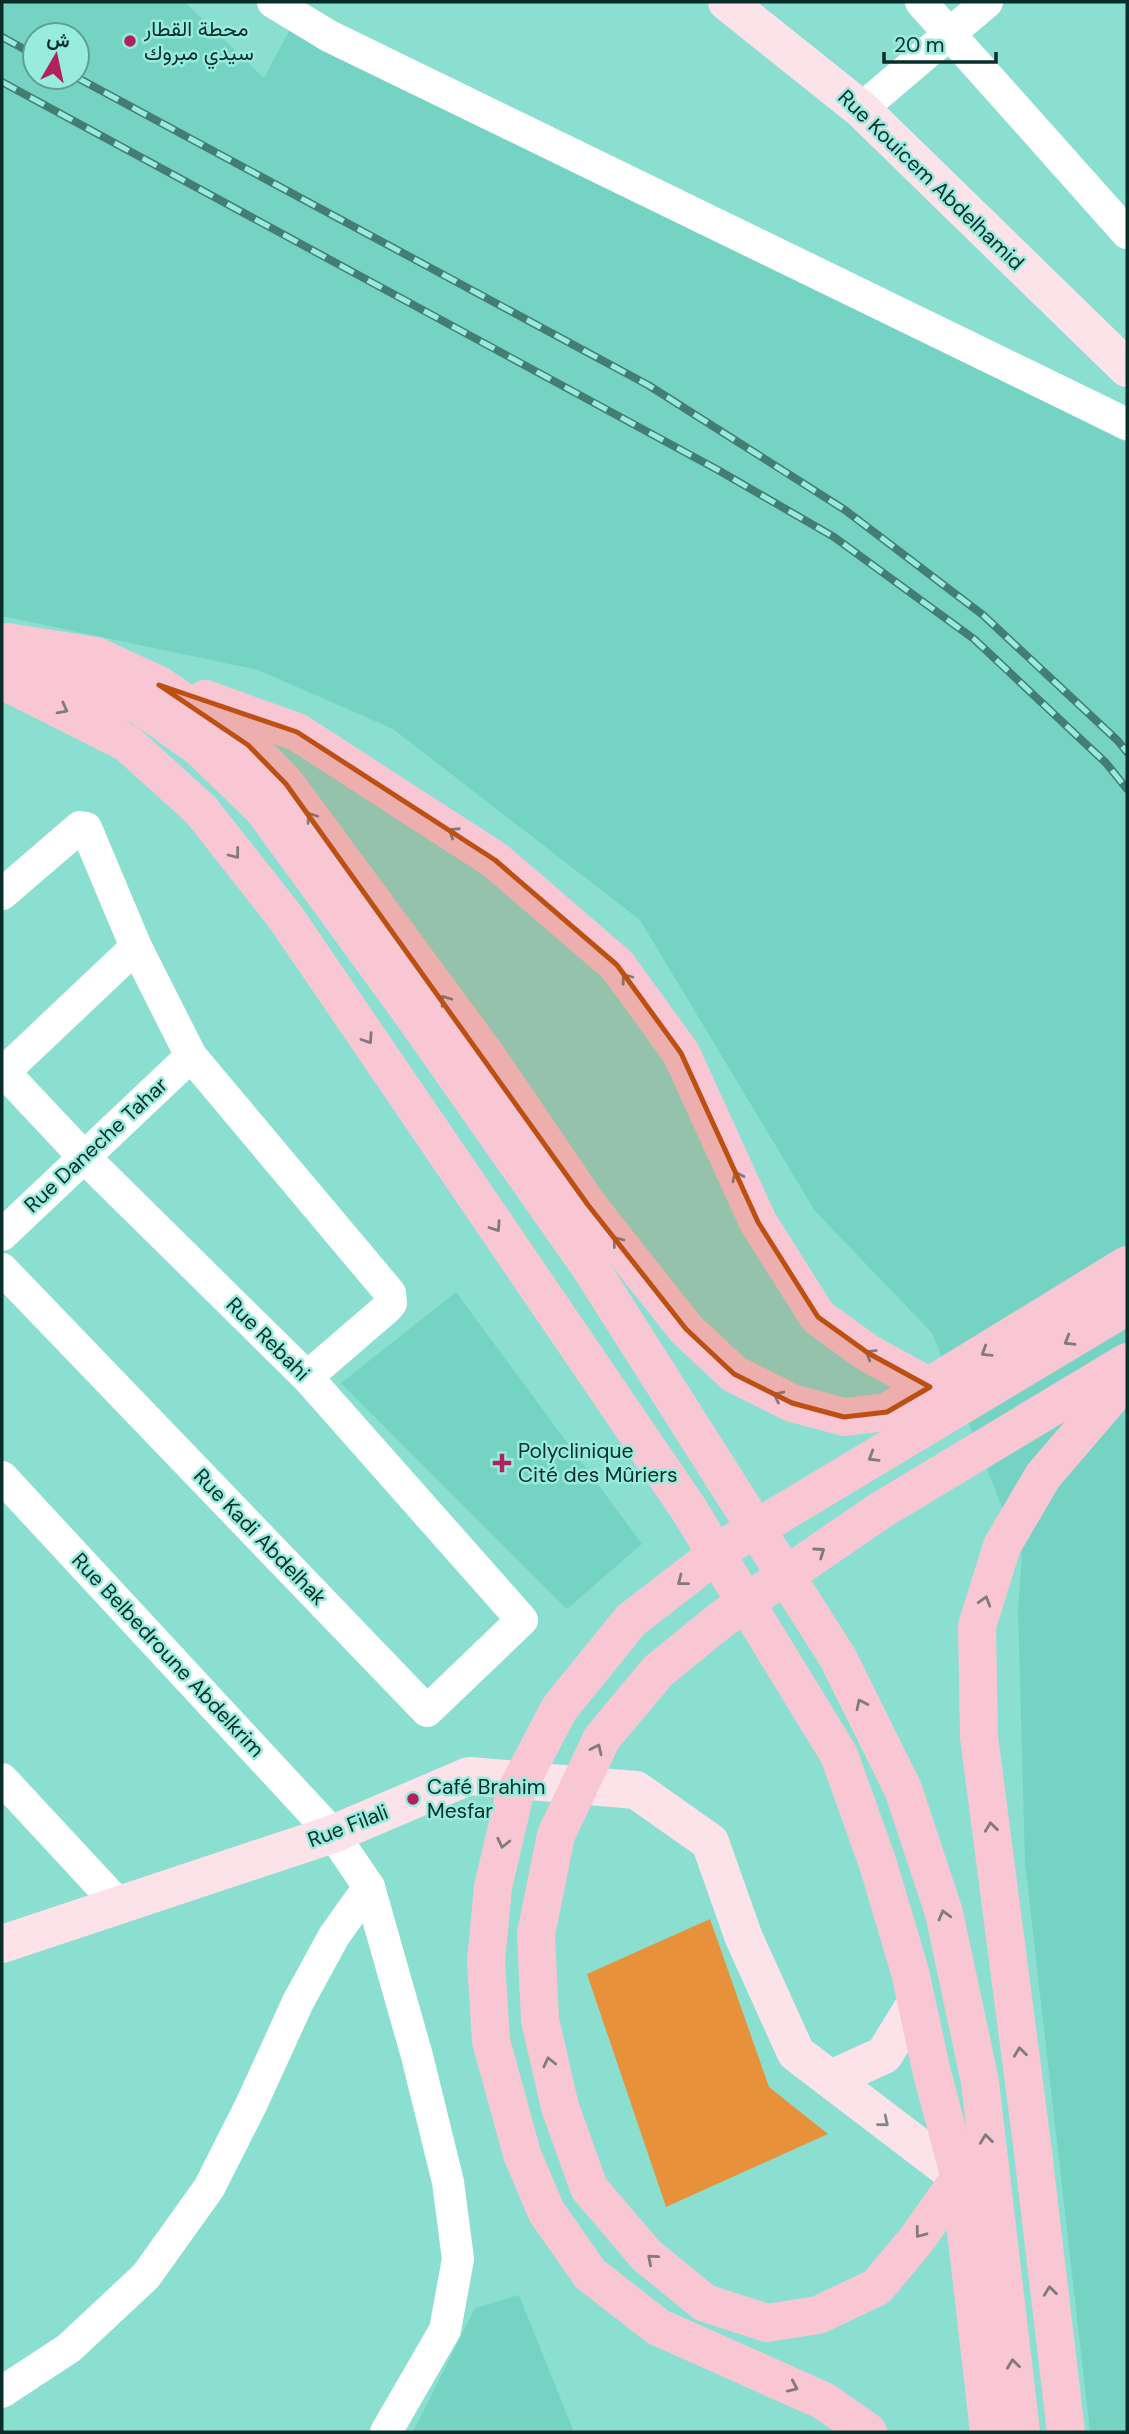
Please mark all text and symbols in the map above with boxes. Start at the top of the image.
place label: محطة القطار سيدي مبروك [143,15,254,70]
north arrow [21,21,91,91]
scale bar [884,21,996,65]
text: ش [45,26,72,54]
text: 20 m [894,31,945,59]
marker: محطة القطار سيدي مبروك [122,33,138,49]
street label: Rue Kouicem Abdelhamid [832,84,1030,276]
one-way arrow [56,701,69,715]
one-way arrow [306,812,319,825]
one-way arrow [447,828,460,841]
one-way arrow [227,846,240,858]
one-way arrow [622,973,634,986]
one-way arrow [441,996,453,1008]
one-way arrow [360,1031,372,1044]
street label: Rue Daneche Tahar [18,1071,174,1219]
one-way arrow [731,1171,745,1183]
one-way arrow [488,1219,500,1232]
one-way arrow [612,1237,625,1249]
street label: Rue Rebahi [220,1291,316,1387]
one-way arrow [1063,1333,1076,1346]
one-way arrow [980,1344,993,1357]
one-way arrow [865,1349,878,1362]
one-way arrow [773,1391,786,1405]
place label: Polyclinique Cité des Mûriers [518,1437,678,1489]
one-way arrow [868,1449,881,1462]
marker: Polyclinique Cité des Mûriers [492,1453,512,1473]
street label: Rue Kadi Abdelhak [187,1463,333,1612]
street label: Rue Belbedroune Abdelkrim [66,1547,270,1763]
one-way arrow [812,1548,825,1560]
one-way arrow [678,1572,690,1585]
one-way arrow [976,1595,991,1607]
one-way arrow [855,1699,869,1711]
one-way arrow [588,1744,602,1756]
place label: Café Brahim Mesfar [427,1773,545,1825]
marker: Café Brahim Mesfar [405,1791,421,1807]
street label: Rue Filali [304,1798,392,1854]
one-way arrow [983,1821,998,1833]
one-way arrow [497,1837,512,1849]
one-way arrow [938,1909,952,1921]
one-way arrow [1013,2046,1028,2058]
one-way arrow [543,2056,558,2068]
one-way arrow [877,2113,889,2126]
one-way arrow [979,2133,994,2144]
one-way arrow [916,2226,929,2238]
one-way arrow [647,2255,660,2268]
one-way arrow [1042,2286,1057,2297]
one-way arrow [1005,2359,1020,2370]
one-way arrow [786,2379,798,2393]

